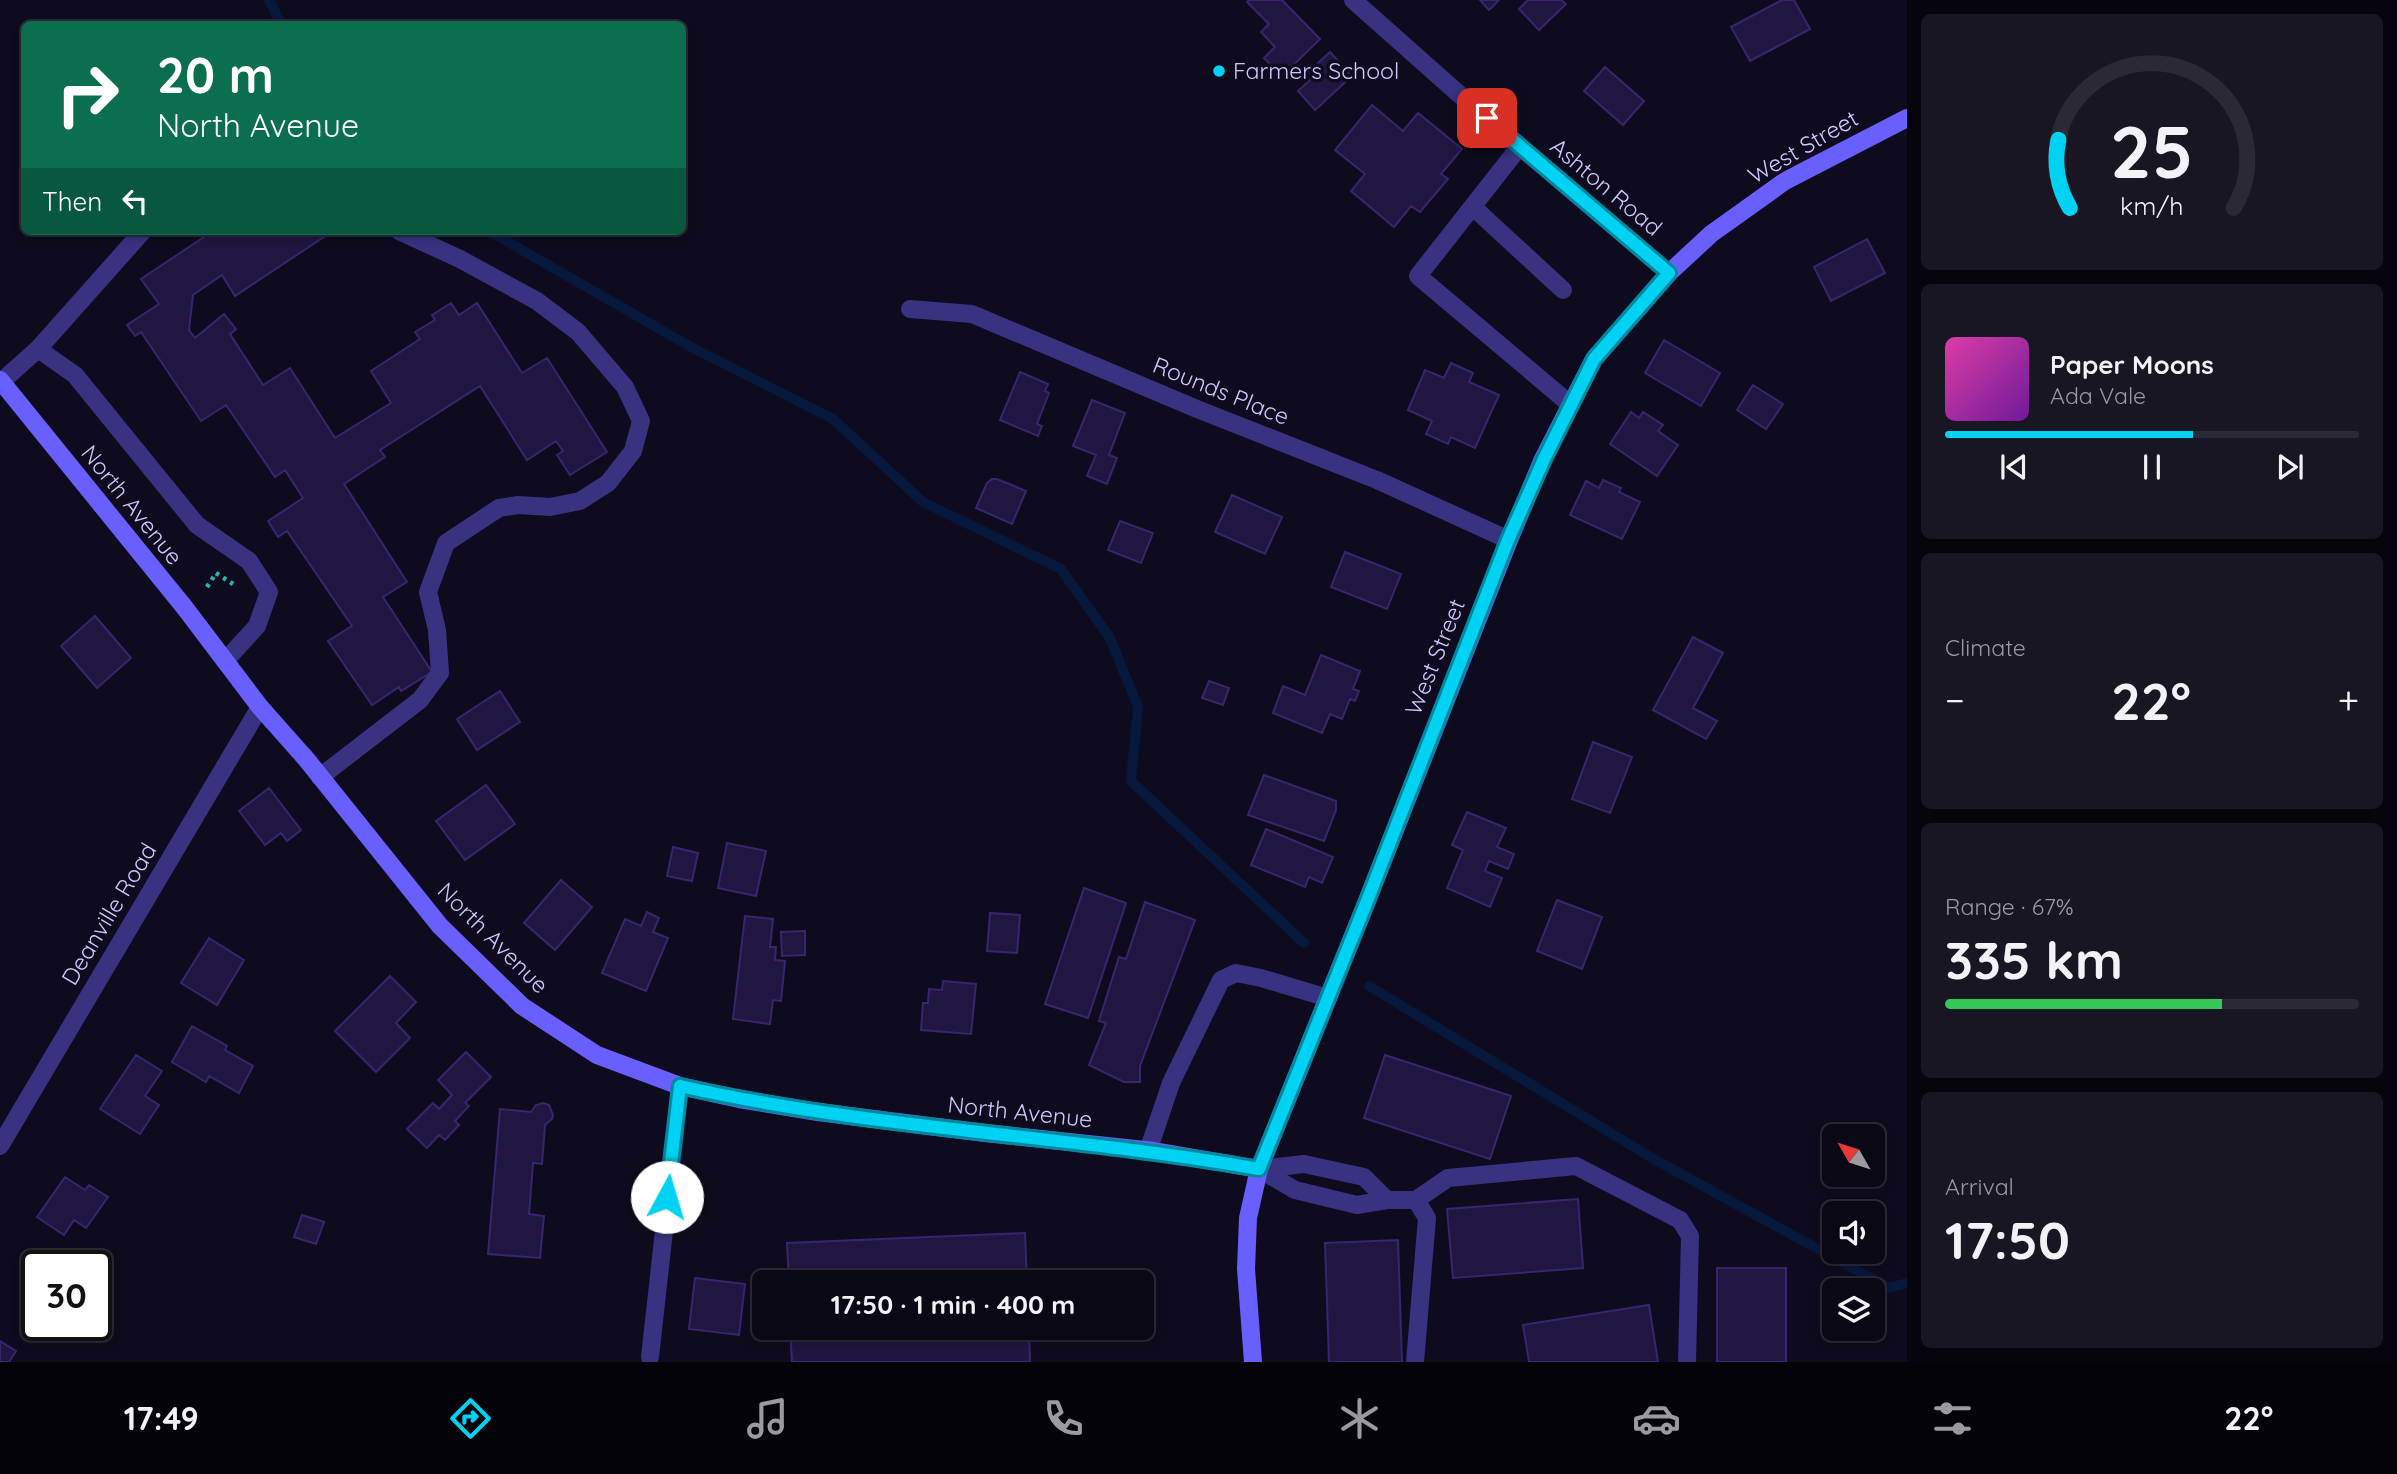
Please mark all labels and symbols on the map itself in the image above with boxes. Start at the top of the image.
place label: Farmers School [1233,56,1399,85]
marker: Farmers School [1211,63,1227,79]
pin [1457,88,1517,148]
street label: West Street [1742,103,1863,190]
street label: Ashton Road [1545,131,1668,242]
street label: Rounds Place [1149,350,1294,431]
street label: North Avenue [75,439,189,570]
street label: West Street [1398,594,1471,719]
street label: Deanville Road [55,837,162,990]
street label: North Avenue [432,876,555,999]
street label: North Avenue [946,1089,1094,1134]
north arrow [1822,1124,1885,1186]
position arrow [630,1160,704,1234]
speed limit sign: 30 [21,1250,112,1341]

